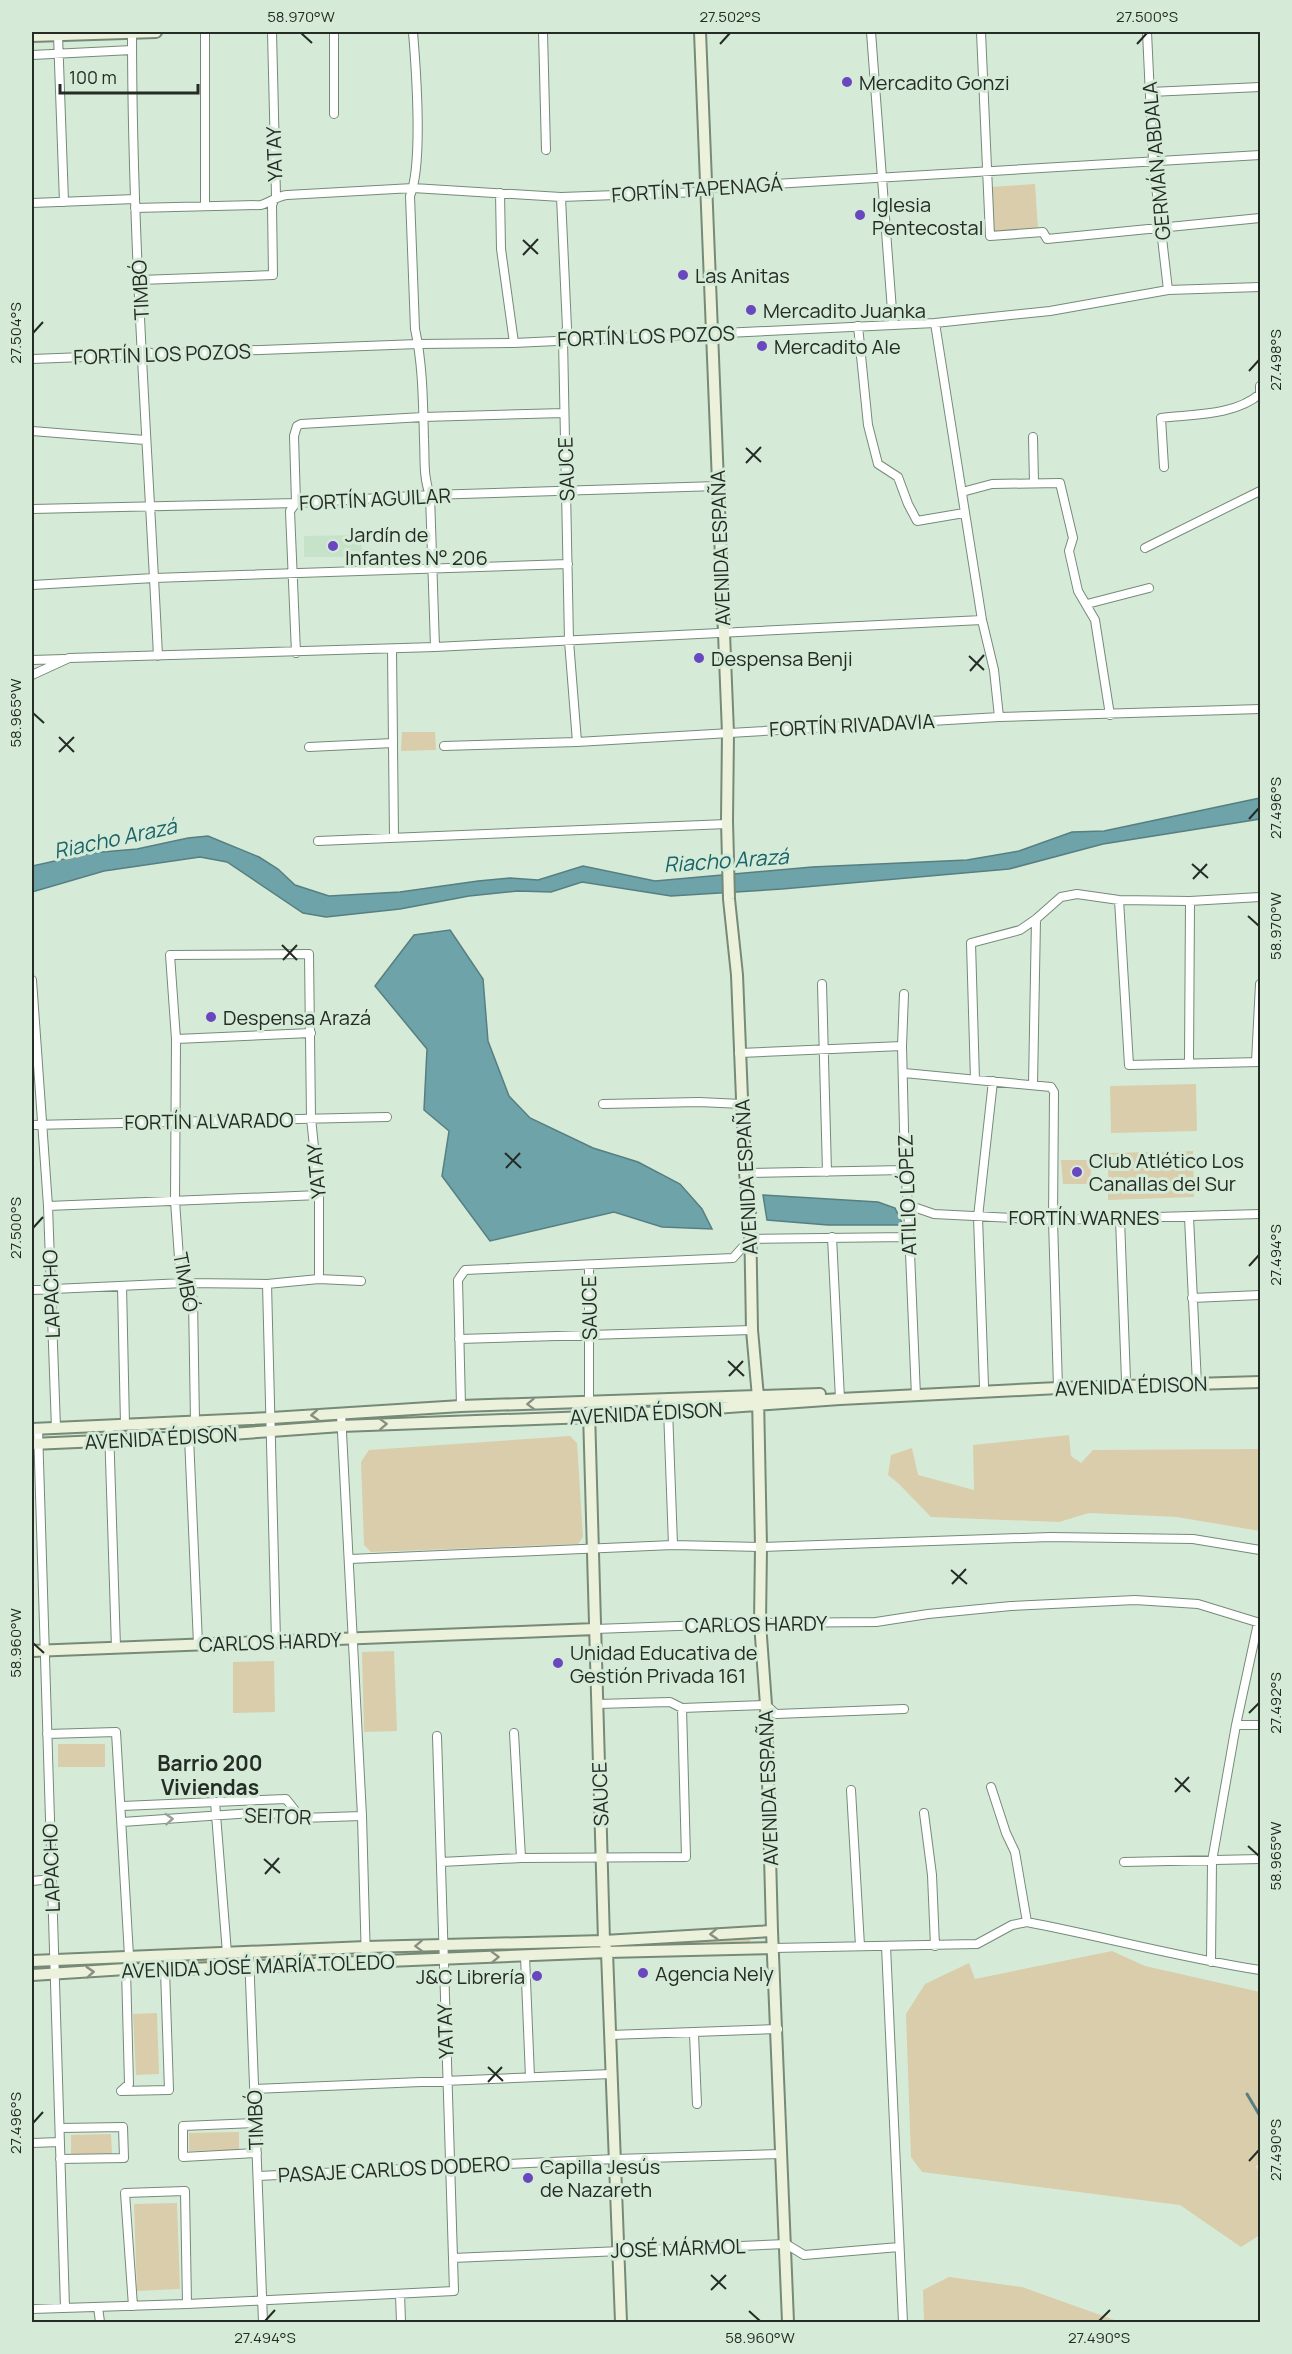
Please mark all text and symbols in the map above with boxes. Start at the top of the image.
text: 58.970°W [267,6,335,27]
text: 27.502°S [699,6,761,27]
text: 27.500°S [1116,6,1178,27]
scale bar [60,57,198,95]
text: 100 m [69,65,117,89]
place label: Mercadito Gonzi [859,69,1010,96]
marker: Mercadito Gonzi [840,75,854,89]
street label: GERMÁN ABDALA [1136,80,1176,241]
street label: YATAY [260,125,288,182]
street label: FORTÍN TAPENAGÁ [611,170,784,208]
place label: Iglesia Pentecostal [872,191,983,241]
marker: Iglesia Pentecostal [853,208,867,222]
street label: TIMBÓ [125,259,155,321]
place label: Las Anitas [695,262,790,289]
marker: Las Anitas [676,268,690,282]
place label: Mercadito Juanka [763,297,926,324]
text: 27.504°S [5,302,26,364]
marker: Mercadito Juanka [744,303,758,317]
street label: FORTÍN LOS POZOS [557,319,735,353]
text: 27.498°S [1265,329,1286,391]
place label: Mercadito Ale [774,333,901,360]
street label: FORTÍN LOS POZOS [73,337,251,371]
marker: Mercadito Ale [755,339,769,353]
street label: SAUCE [551,436,581,502]
street label: AVENIDA ESPAÑA [704,469,736,626]
street label: FORTÍN AGUILAR [298,482,452,516]
place label: Jardín de Infantes N° 206 [345,521,488,571]
marker: Jardín de Infantes N° 206 [326,539,340,553]
place label: Despensa Benji [711,645,853,672]
marker: Despensa Benji [692,651,706,665]
text: 58.965°W [5,678,26,748]
street label: FORTÍN RIVADAVIA [769,707,936,743]
text: 27.496°S [1265,777,1286,839]
water label: Riacho Arazá [51,811,180,865]
water label: Riacho Arazá [663,842,791,878]
text: 58.970°W [1265,892,1286,960]
place label: Despensa Arazá [223,1004,371,1031]
marker: Despensa Arazá [204,1010,218,1024]
street label: AVENIDA ESPAÑA [728,1098,764,1256]
street label: FORTÍN ALVARADO [124,1106,294,1136]
street label: ATILIO LÓPEZ [891,1134,923,1256]
street label: YATAY [300,1141,332,1200]
place label: Club Atlético Los Canallas del Sur [1089,1147,1244,1197]
marker: Club Atlético Los Canallas del Sur [1070,1165,1084,1179]
text: 27.500°S [5,1197,26,1259]
street label: FORTÍN WARNES [1009,1204,1159,1231]
text: 27.494°S [1265,1224,1286,1286]
street label: LAPACHO [36,1249,66,1339]
street label: TIMBÓ [167,1250,205,1314]
street label: SAUCE [575,1276,603,1340]
street label: AVENIDA ÉDISON [1054,1370,1208,1402]
street label: AVENIDA ÉDISON [569,1396,723,1430]
one-way arrow [526,1397,535,1410]
one-way arrow [310,1408,319,1421]
one-way arrow [379,1418,388,1431]
street label: AVENIDA ÉDISON [84,1421,238,1455]
text: 58.960°W [5,1608,26,1678]
street label: CARLOS HARDY [684,1609,828,1639]
street label: CARLOS HARDY [198,1626,343,1658]
place label: Unidad Educativa de Gestión Privada 161 [570,1639,758,1689]
marker: Unidad Educativa de Gestión Privada 161 [551,1656,565,1670]
text: 27.492°S [1265,1672,1286,1734]
street label: AVENIDA ESPAÑA [752,1709,784,1866]
district label: Barrio 200 Viviendas [157,1749,263,1801]
street label: SAUCE [585,1761,615,1827]
street label: SEITOR [244,1801,312,1831]
one-way arrow [164,1812,173,1825]
text: 58.965°W [1265,1821,1286,1891]
street label: LAPACHO [36,1823,66,1913]
one-way arrow [709,1928,718,1941]
one-way arrow [415,1939,424,1952]
street label: AVENIDA JOSÉ MARÍA TOLEDO [121,1948,395,1984]
one-way arrow [490,1951,499,1963]
place label: Agencia Nely [655,1960,774,1987]
place label: J&C Librería [416,1963,525,1990]
one-way arrow [85,1966,94,1979]
marker: Agencia Nely [636,1966,650,1980]
marker: J&C Librería [530,1969,544,1983]
street label: YATAY [431,2002,459,2059]
street label: TIMBÓ [240,2089,270,2151]
text: 27.496°S [5,2092,26,2154]
text: 27.490°S [1265,2119,1286,2181]
street label: PASAJE CARLOS DODERO [277,2149,511,2189]
place label: Capilla Jesús de Nazareth [540,2153,660,2203]
marker: Capilla Jesús de Nazareth [521,2171,535,2185]
street label: JOSÉ MÁRMOL [610,2232,746,2264]
text: 27.494°S [234,2327,296,2348]
text: 58.960°W [725,2327,795,2348]
text: 27.490°S [1068,2327,1130,2348]

